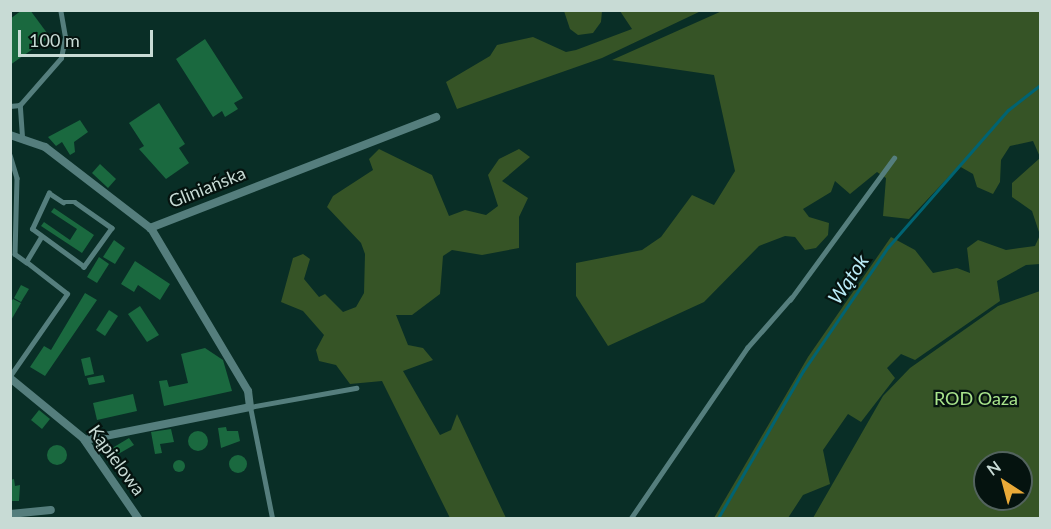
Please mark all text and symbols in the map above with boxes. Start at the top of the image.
scale bar [21,18,156,56]
text: 100 m [29,29,80,51]
street label: Gliniańska [165,162,249,212]
water label: Wątok [823,249,873,309]
park label: ROD Oaza [934,387,1018,409]
street label: Kąpielowa [84,420,150,500]
north arrow [973,451,1033,511]
text: N [983,456,1004,479]

